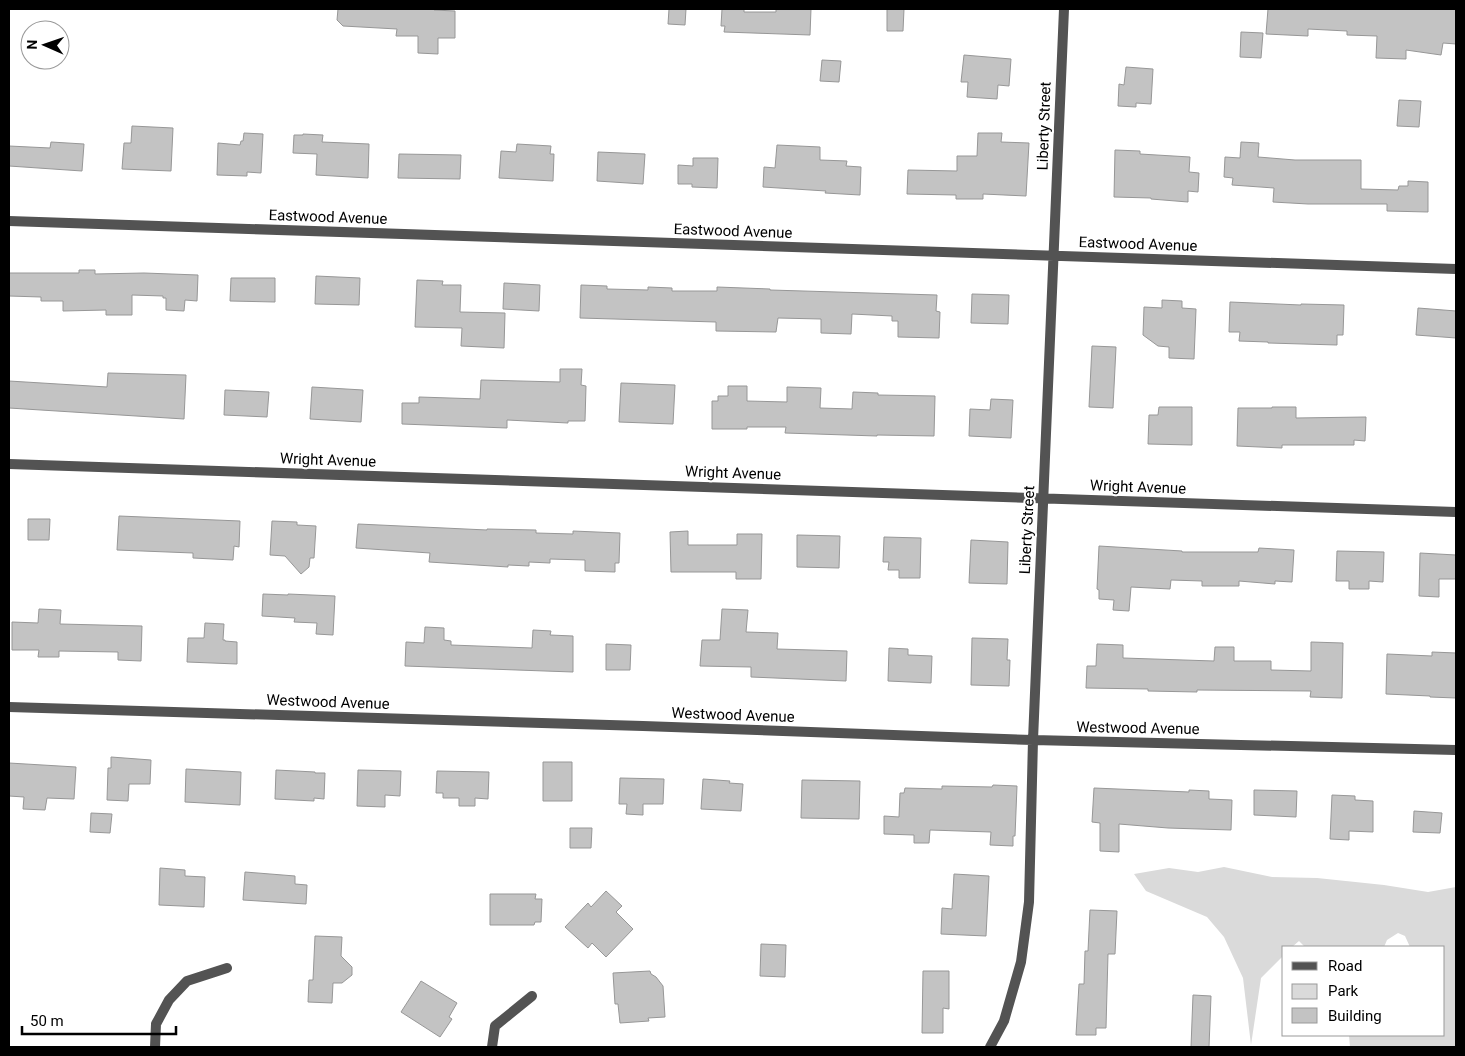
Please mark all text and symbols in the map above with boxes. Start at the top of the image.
north arrow [20,20,70,70]
text: N [24,39,40,50]
street label: Liberty Street [1033,81,1055,171]
street label: Eastwood Avenue [268,206,388,228]
street label: Eastwood Avenue [673,220,793,242]
street label: Eastwood Avenue [1078,233,1198,255]
street label: Wright Avenue [280,449,376,471]
street label: Wright Avenue [685,462,781,484]
street label: Wright Avenue [1090,476,1186,498]
street label: Liberty Street [1016,485,1038,575]
street label: Westwood Avenue [266,691,390,713]
street label: Westwood Avenue [671,704,795,726]
street label: Westwood Avenue [1076,718,1200,738]
legend [1282,946,1445,1036]
text: Road [1328,957,1362,975]
text: Park [1328,982,1359,1000]
scale bar [22,1004,176,1036]
text: Building [1328,1007,1382,1025]
text: 50 m [30,1012,64,1030]

